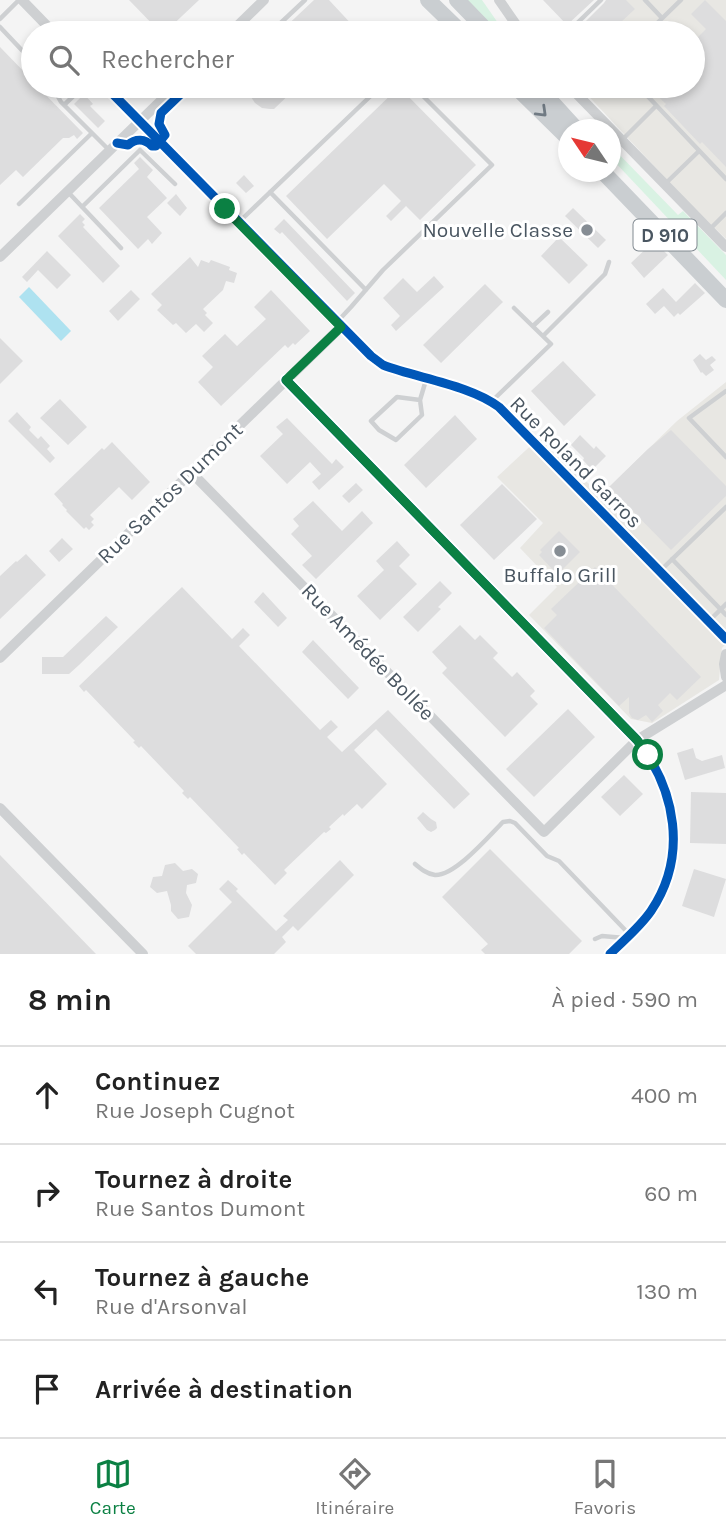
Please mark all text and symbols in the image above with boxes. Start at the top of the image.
search box [21,21,705,98]
icon: search [45,41,83,79]
text: Rechercher [101,44,234,75]
one-way arrow [534,103,547,116]
north arrow [558,119,621,182]
route end [209,193,240,224]
place label: Nouvelle Classe [422,218,573,242]
road number: D 910 [634,219,696,250]
marker: Nouvelle Classe [579,222,595,238]
street label: Rue Roland Garros [505,391,647,533]
street label: Rue Santos Dumont [93,418,247,568]
marker: Buffalo Grill [552,543,568,559]
place label: Buffalo Grill [503,563,617,587]
street label: Rue Amédée Bollée [297,579,439,725]
route start [632,739,663,770]
text: 8 min [28,982,112,1018]
text: À pied · 590 m [552,986,698,1013]
text: Continuez [95,1066,220,1097]
icon: ahead [28,1076,66,1114]
text: 400 m [631,1082,698,1109]
text: Rue Joseph Cugnot [95,1097,295,1124]
text: Tournez à droite [95,1164,292,1195]
icon: right [28,1174,66,1212]
text: 60 m [644,1180,698,1207]
text: Rue Santos Dumont [95,1195,305,1222]
text: Tournez à gauche [95,1262,309,1293]
icon: left [28,1272,66,1310]
text: 130 m [636,1278,698,1305]
text: Rue d'Arsonval [95,1293,248,1320]
icon: arrive [28,1370,66,1408]
text: Arrivée à destination [95,1374,353,1405]
tab: Carte [90,1455,136,1519]
tab: Itinéraire [315,1455,394,1519]
tab: Favoris [574,1455,636,1519]

